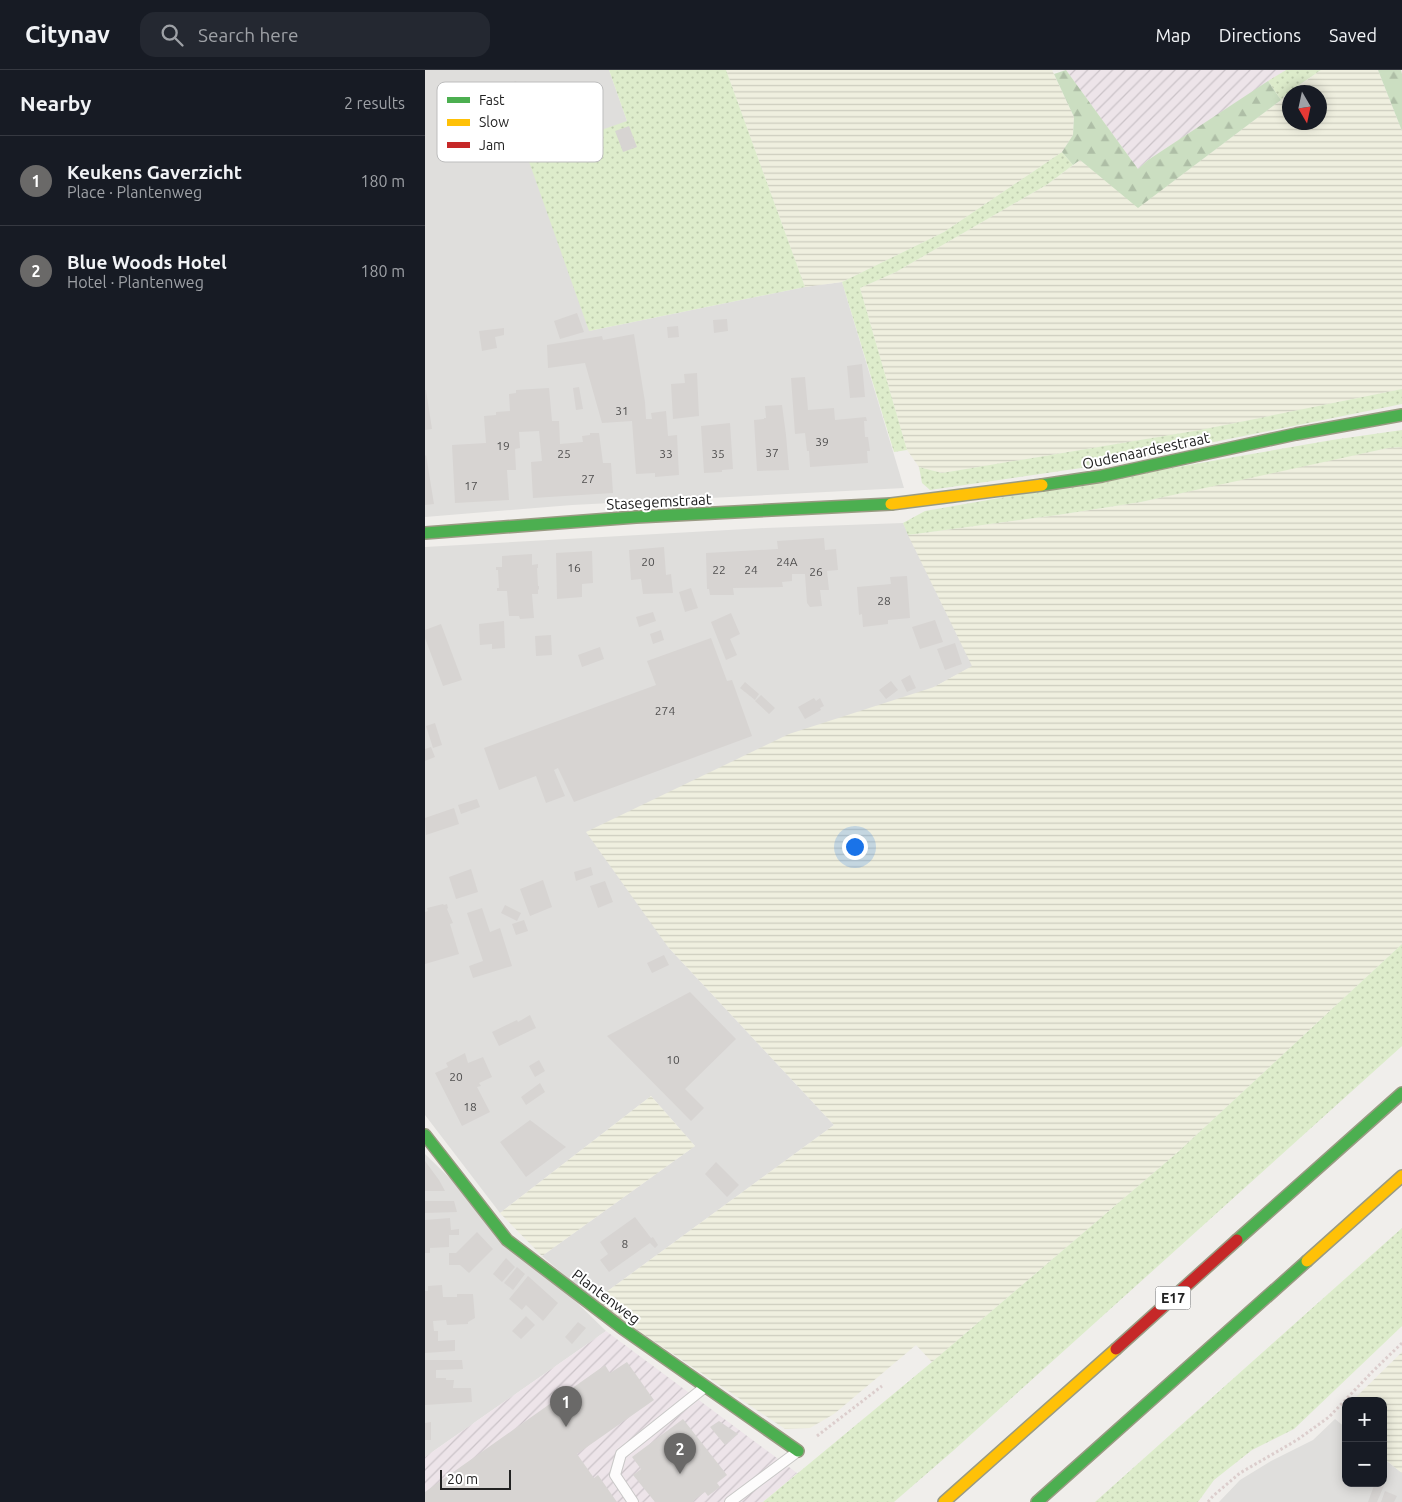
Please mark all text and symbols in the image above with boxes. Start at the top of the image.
search box [140,12,490,57]
text: Citynav [25,21,110,48]
icon: search [158,21,186,49]
text: Search here [198,24,298,46]
text: Map [1155,25,1191,45]
text: Directions [1219,25,1301,45]
text: Saved [1329,25,1377,45]
legend [437,82,603,162]
north arrow [1282,85,1327,130]
text: Nearby [20,91,91,115]
text: Fast [479,92,505,108]
text: 2 results [344,94,405,112]
text: Slow [479,114,509,130]
text: Jam [479,137,505,153]
text: Keukens Gaverzicht [67,161,242,183]
text: 1 [31,172,41,190]
text: 180 m [360,172,405,190]
text: Place · Plantenweg [67,183,202,201]
text: Blue Woods Hotel [67,251,227,273]
text: 2 [31,262,41,280]
text: 180 m [360,262,405,280]
text: Hotel · Plantenweg [67,273,204,291]
house number: 31 [615,404,629,417]
street label: Oudenaardsestraat [1081,429,1211,472]
house number: 39 [815,435,829,448]
house number: 19 [496,439,510,452]
house number: 37 [765,446,779,459]
house number: 25 [557,447,571,460]
house number: 33 [659,447,673,460]
house number: 35 [711,447,725,460]
house number: 27 [581,472,595,485]
house number: 17 [464,479,478,492]
street label: Stasegemstraat [606,490,712,513]
house number: 20 [641,555,655,568]
house number: 24A [776,555,798,568]
house number: 16 [567,561,581,574]
house number: 22 [712,563,726,576]
house number: 24 [744,563,758,576]
house number: 26 [809,565,823,578]
house number: 28 [877,594,891,607]
house number: 274 [655,704,675,717]
your location [842,834,868,860]
house number: 10 [666,1053,680,1066]
house number: 20 [449,1070,463,1083]
house number: 18 [463,1100,477,1113]
house number: 8 [622,1237,629,1250]
street label: Plantenweg [569,1266,644,1328]
road number: E17 [1155,1286,1191,1310]
pin: 1 [550,1386,582,1427]
map controls [1342,1397,1387,1487]
button: + [1342,1397,1387,1442]
pin: 2 [664,1433,696,1474]
button: − [1342,1442,1387,1487]
scale bar [440,1467,511,1490]
text: 20 m [447,1471,478,1487]

